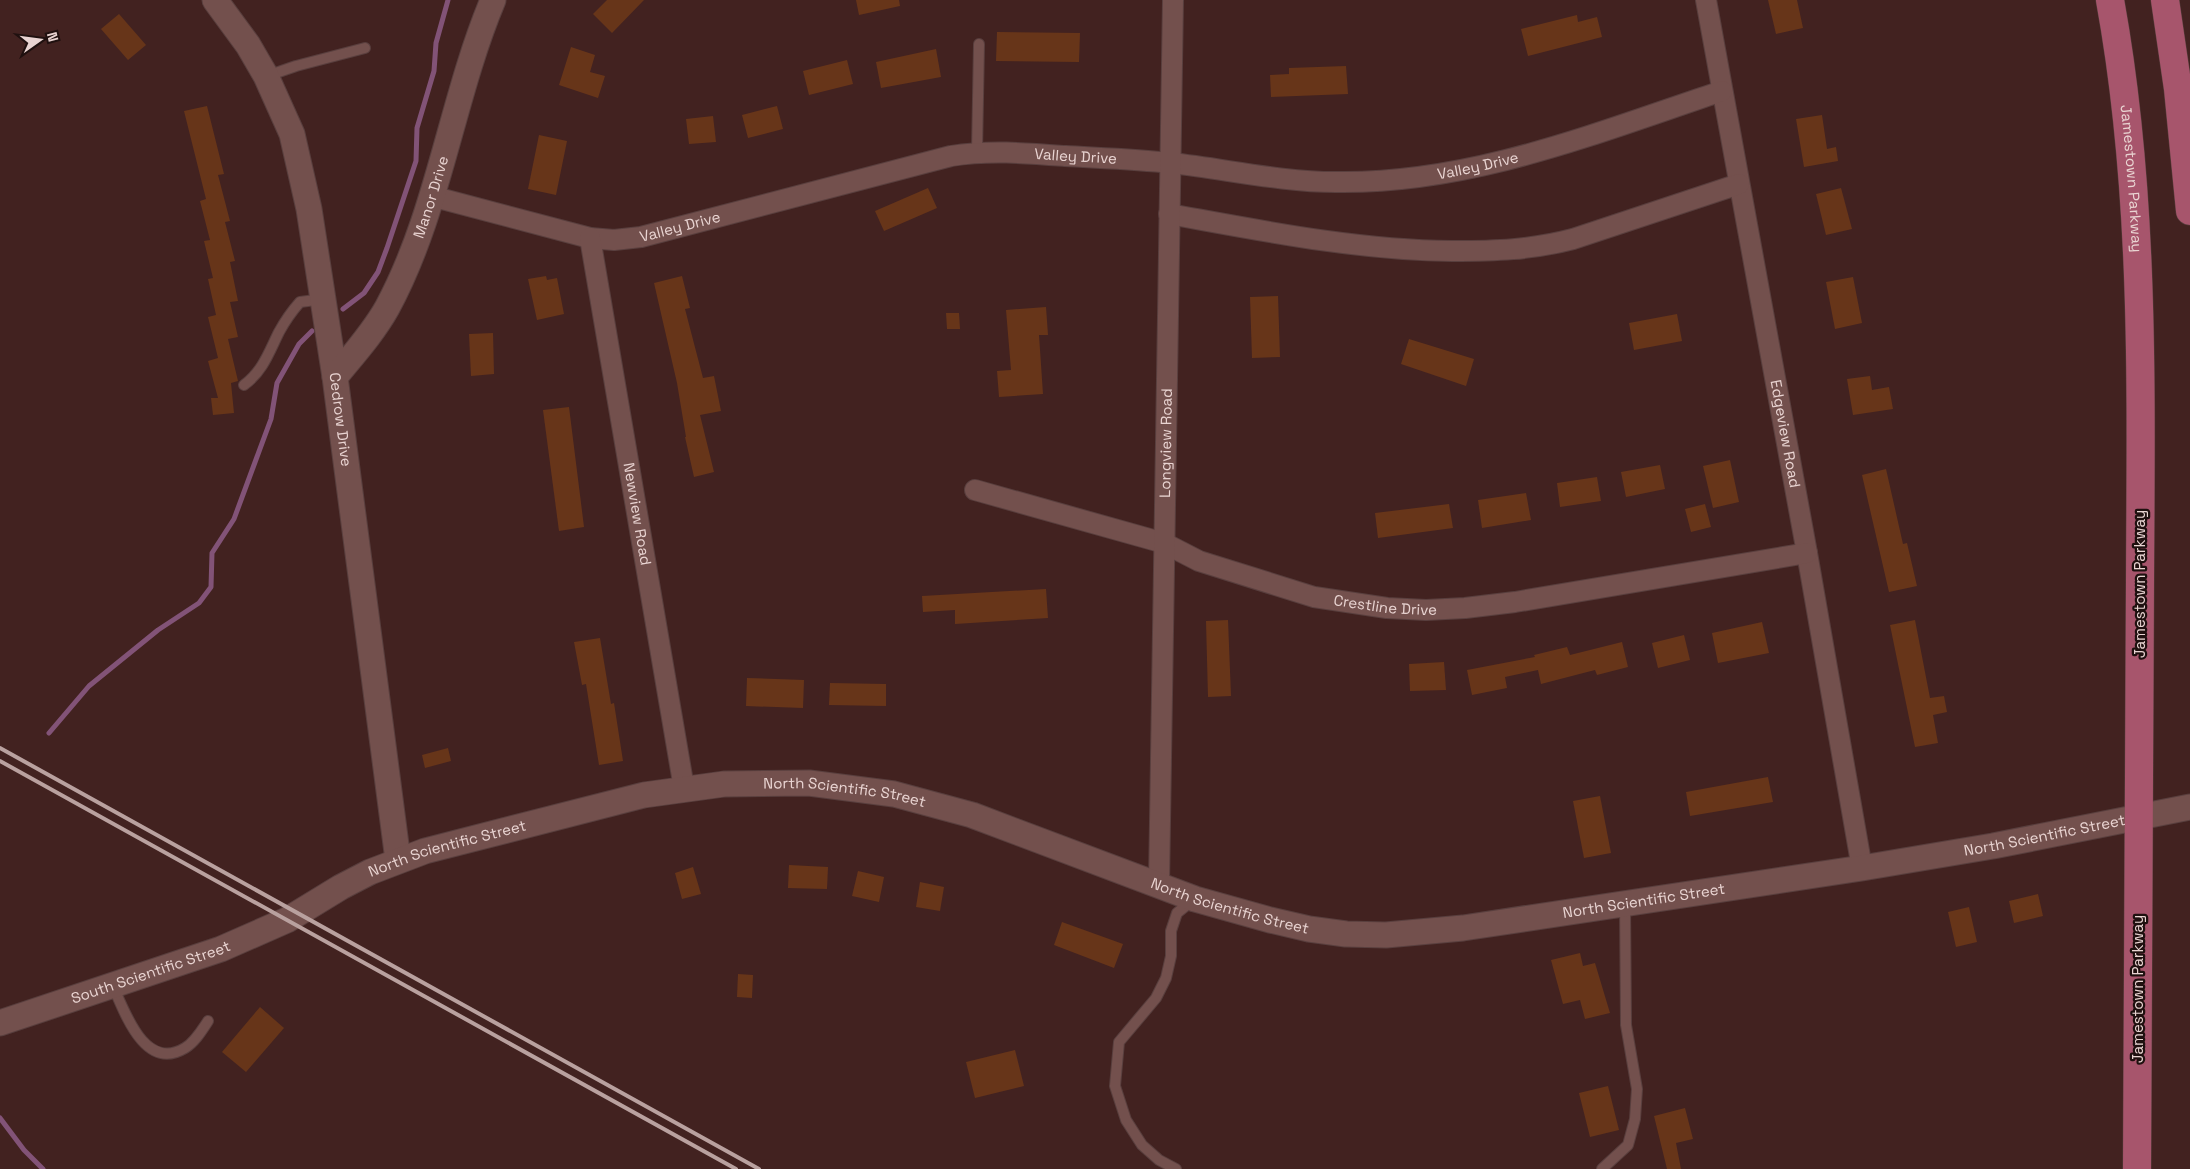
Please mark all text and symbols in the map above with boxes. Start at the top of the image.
north arrow [15,15,65,65]
text: N [43,30,62,44]
street label: Jamestown Parkway [2117,104,2147,253]
street label: Valley Drive [1034,144,1118,168]
street label: Valley Drive [1436,147,1521,183]
street label: Manor Drive [409,153,452,241]
street label: Valley Drive [637,207,722,246]
street label: Cedrow Drive [326,371,357,468]
street label: Edgeview Road [1767,378,1805,489]
street label: Longview Road [1155,388,1176,498]
street label: Newview Road [620,461,656,567]
street label: Jamestown Parkway [2130,510,2149,658]
street label: Crestline Drive [1332,590,1437,619]
street label: North Scientific Street [763,773,928,811]
street label: North Scientific Street [1962,810,2127,860]
street label: North Scientific Street [365,816,528,881]
street label: North Scientific Street [1148,873,1311,938]
street label: North Scientific Street [1561,879,1726,922]
street label: Jamestown Parkway [2128,915,2147,1063]
street label: South Scientific Street [69,936,233,1008]

